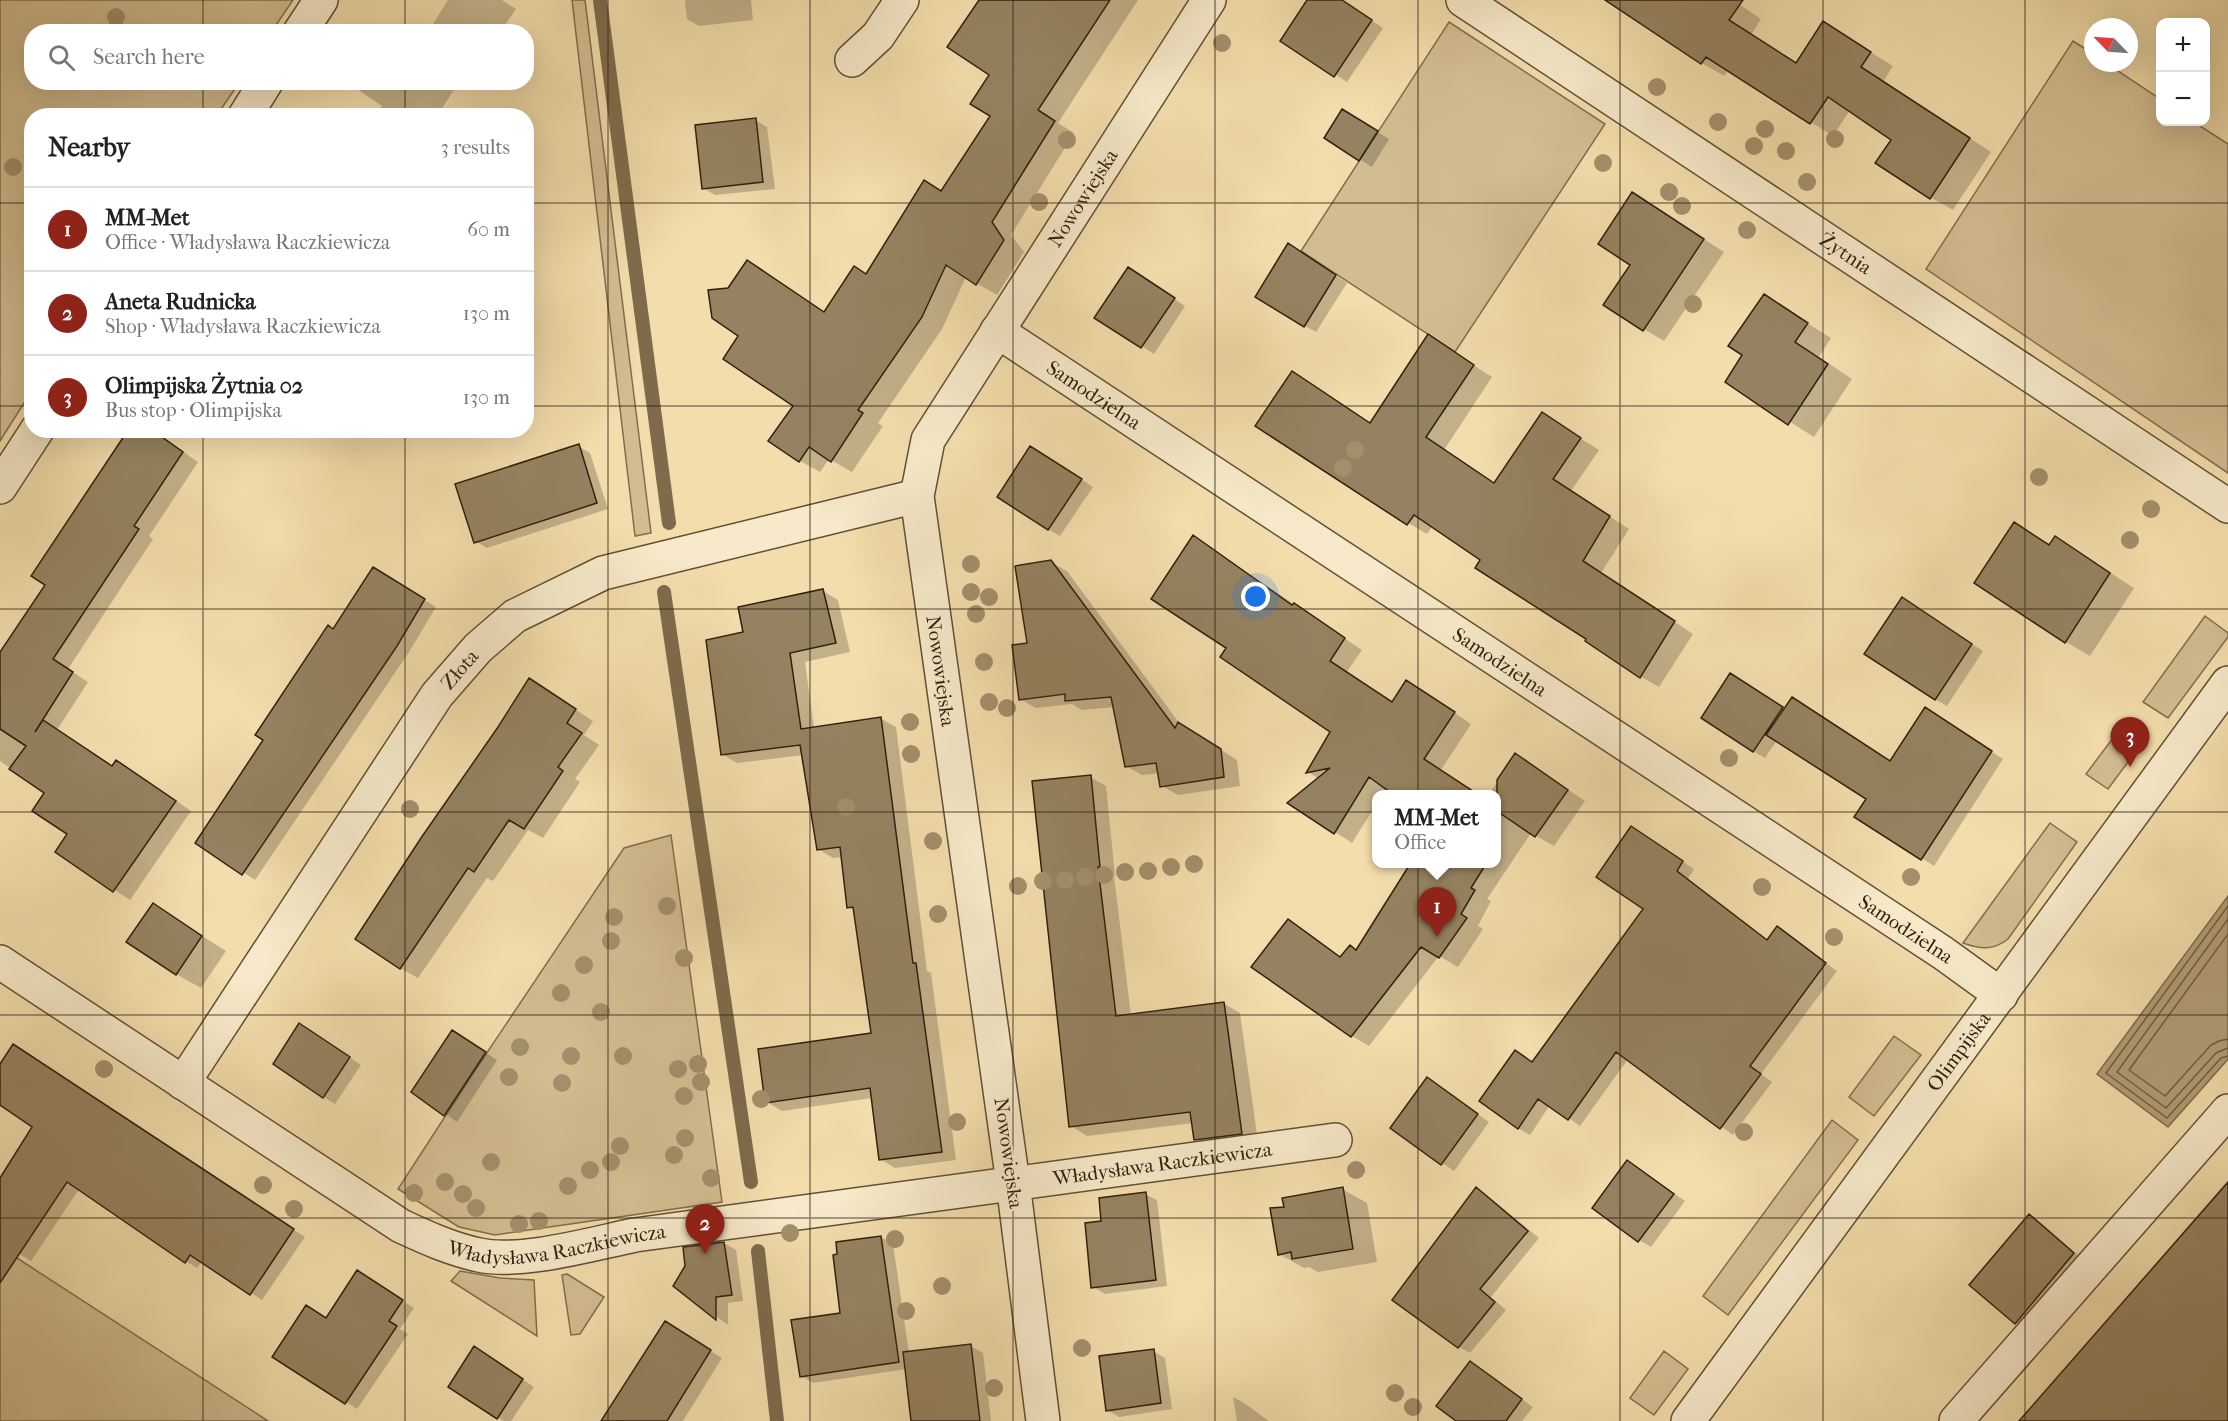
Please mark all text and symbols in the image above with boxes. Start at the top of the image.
north arrow [2084,18,2138,72]
map controls [2156,18,2210,126]
button: + [2156,18,2210,72]
search box [24,24,534,90]
icon: search [45,41,78,74]
text: Search here [93,44,205,70]
button: − [2156,72,2210,126]
text: Nearby [48,132,130,163]
text: 3 results [441,136,510,159]
street label: Nowowiejska [1043,144,1123,251]
text: MM-Met [105,205,190,231]
text: 1 [64,218,71,241]
text: 60 m [467,218,510,241]
street label: Żytnia [1815,227,1877,280]
text: Office · Władysława Raczkiewicza [105,231,390,254]
text: Aneta Rudnicka [105,289,256,315]
text: 2 [62,302,73,325]
text: 130 m [463,302,510,325]
text: Shop · Władysława Raczkiewicza [105,315,381,338]
street label: Samodzielna [1042,356,1146,435]
text: Olimpijska Żytnia 02 [105,373,303,399]
text: 3 [63,386,72,409]
text: 130 m [463,386,510,409]
text: Bus stop · Olimpijska [105,399,282,422]
your location [1241,582,1270,611]
street label: Nowowiejska [921,614,960,729]
street label: Samodzielna [1448,623,1552,702]
street label: Złota [436,644,484,694]
pin: 3 [2110,718,2150,767]
popup [1372,790,1501,868]
text: MM-Met [1394,805,1479,831]
text: Office [1394,831,1446,854]
pin: 1 [1418,888,1456,937]
street label: Samodzielna [1854,890,1958,969]
street label: Olimpijska [1922,1007,1996,1096]
street label: Nowowiejska [989,1096,1028,1211]
street label: Władysława Raczkiewicza [1051,1138,1274,1190]
pin: 2 [686,1204,724,1254]
street label: Władysława Raczkiewicza [444,1220,668,1269]

